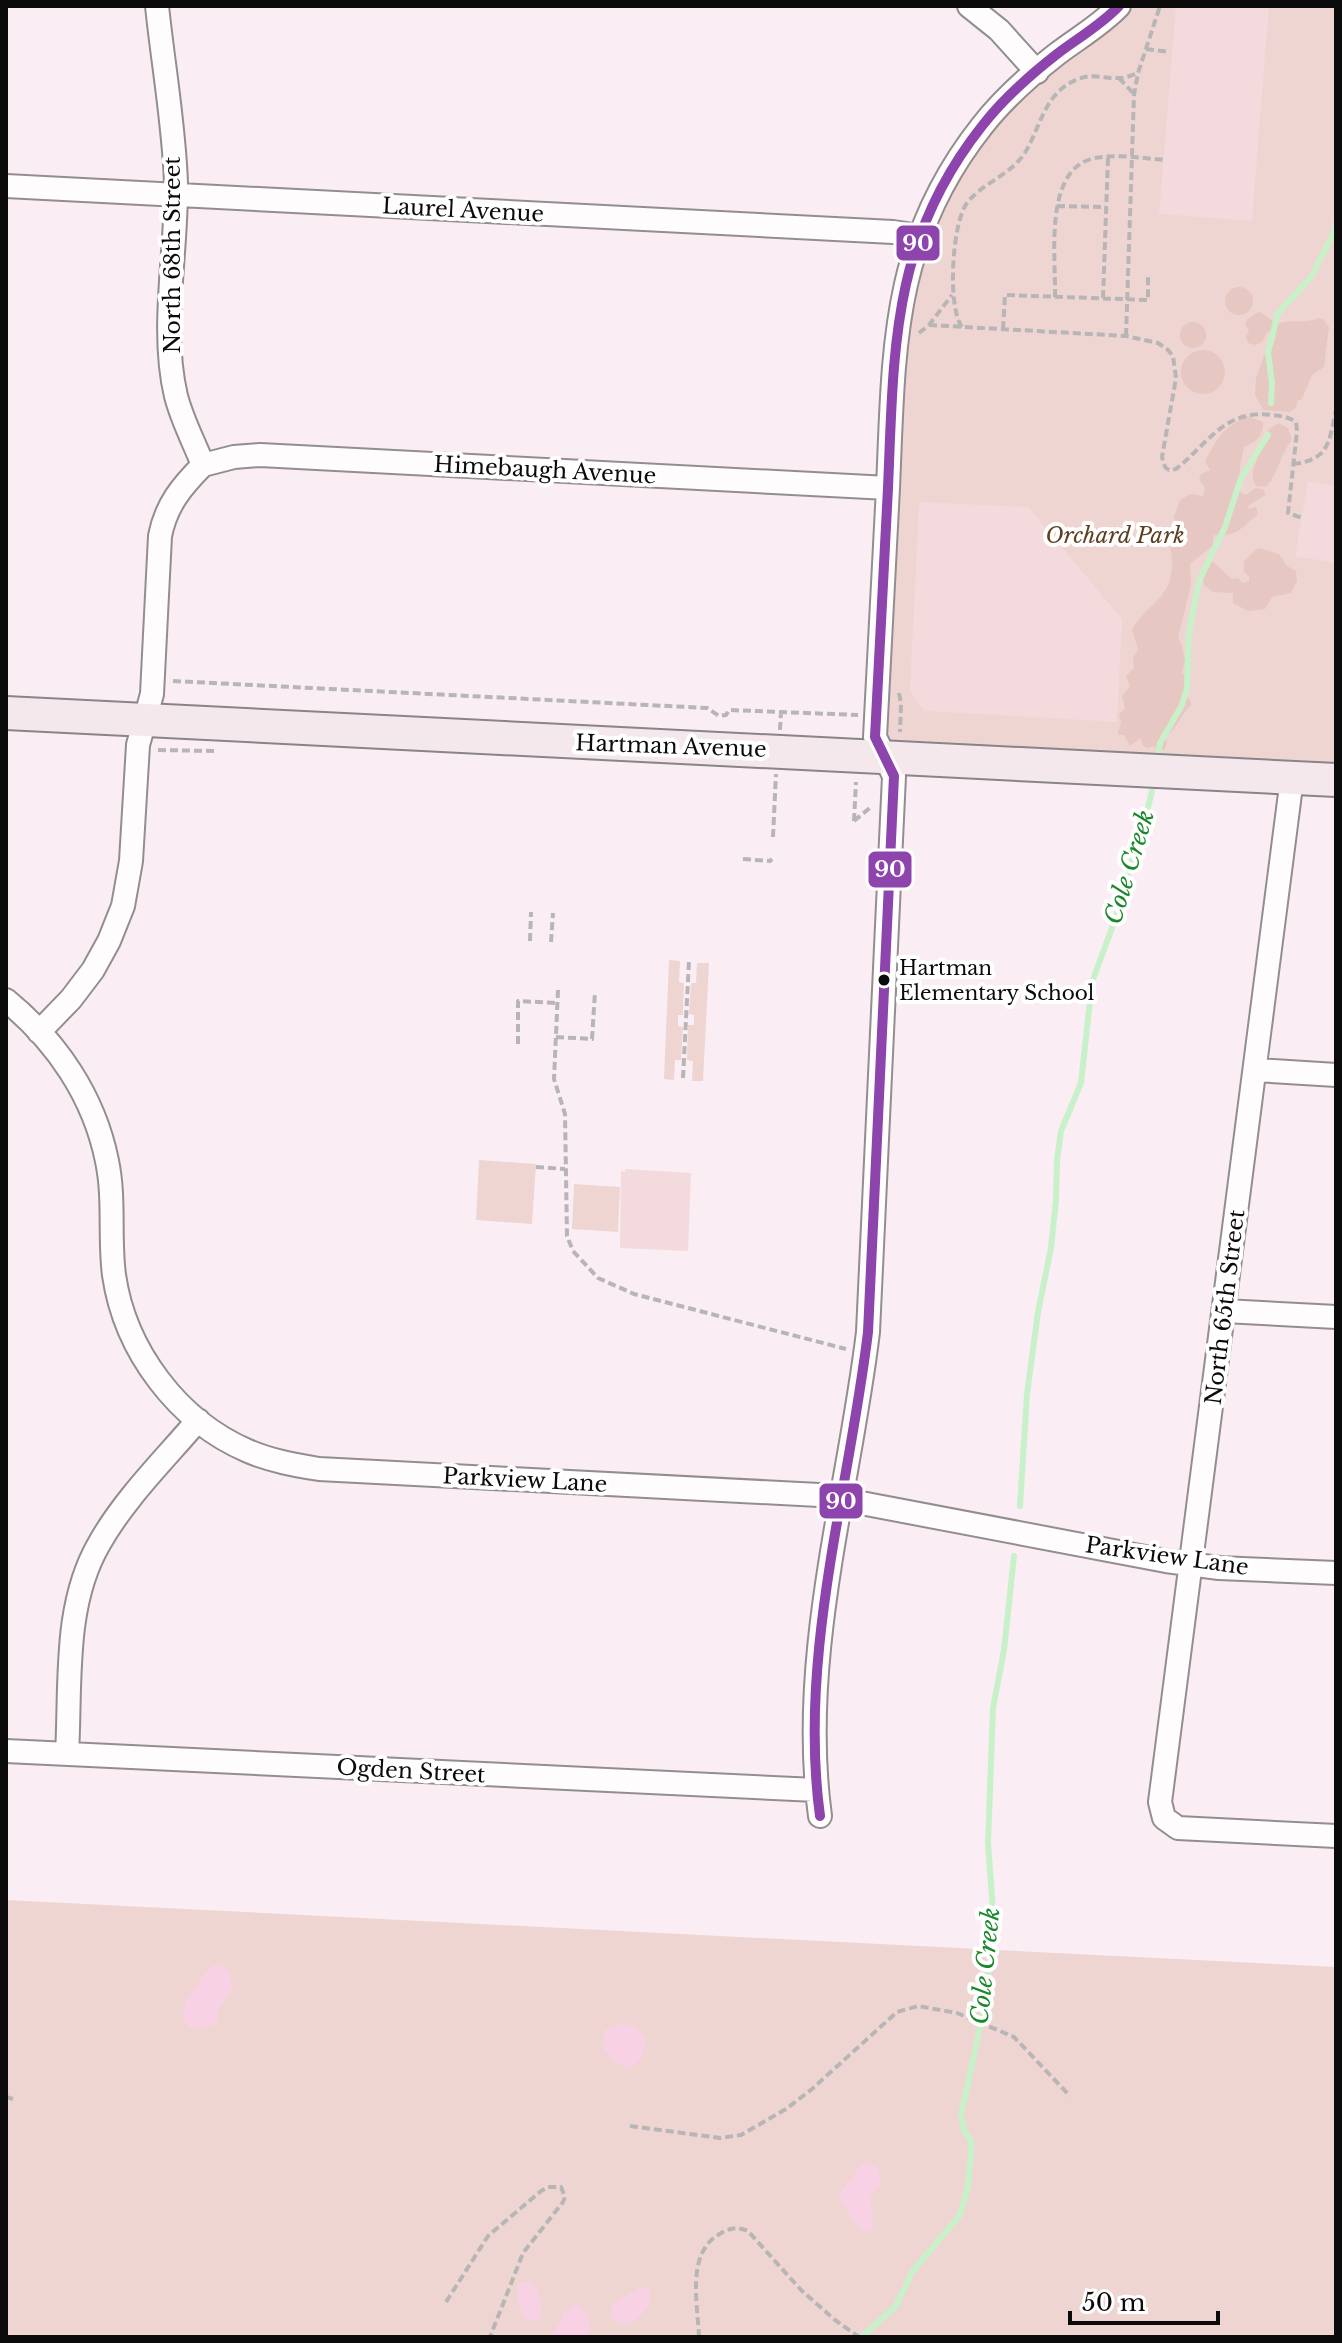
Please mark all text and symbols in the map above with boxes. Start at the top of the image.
street label: North 68th Street [159,156,186,354]
street label: Laurel Avenue [381,192,545,228]
line badge: 90 [895,224,941,262]
text: 90 [902,230,934,257]
street label: Himebaugh Avenue [433,451,657,489]
park label: Orchard Park [1046,522,1184,549]
street label: Hartman Avenue [575,729,767,763]
water label: Cole Creek [1098,807,1160,927]
line badge: 90 [867,850,913,889]
text: 90 [874,856,906,883]
place label: Hartman Elementary School [899,956,1094,1005]
marker: Hartman Elementary School [876,972,892,988]
street label: North 65th Street [1200,1207,1250,1406]
street label: Parkview Lane [442,1462,608,1498]
line badge: 90 [818,1482,864,1520]
text: 90 [825,1488,857,1515]
street label: Parkview Lane [1084,1531,1250,1581]
street label: Ogden Street [336,1754,487,1788]
water label: Cole Creek [964,1906,1006,2026]
scale bar [1070,2275,1218,2325]
text: 50 m [1082,2288,1146,2317]

